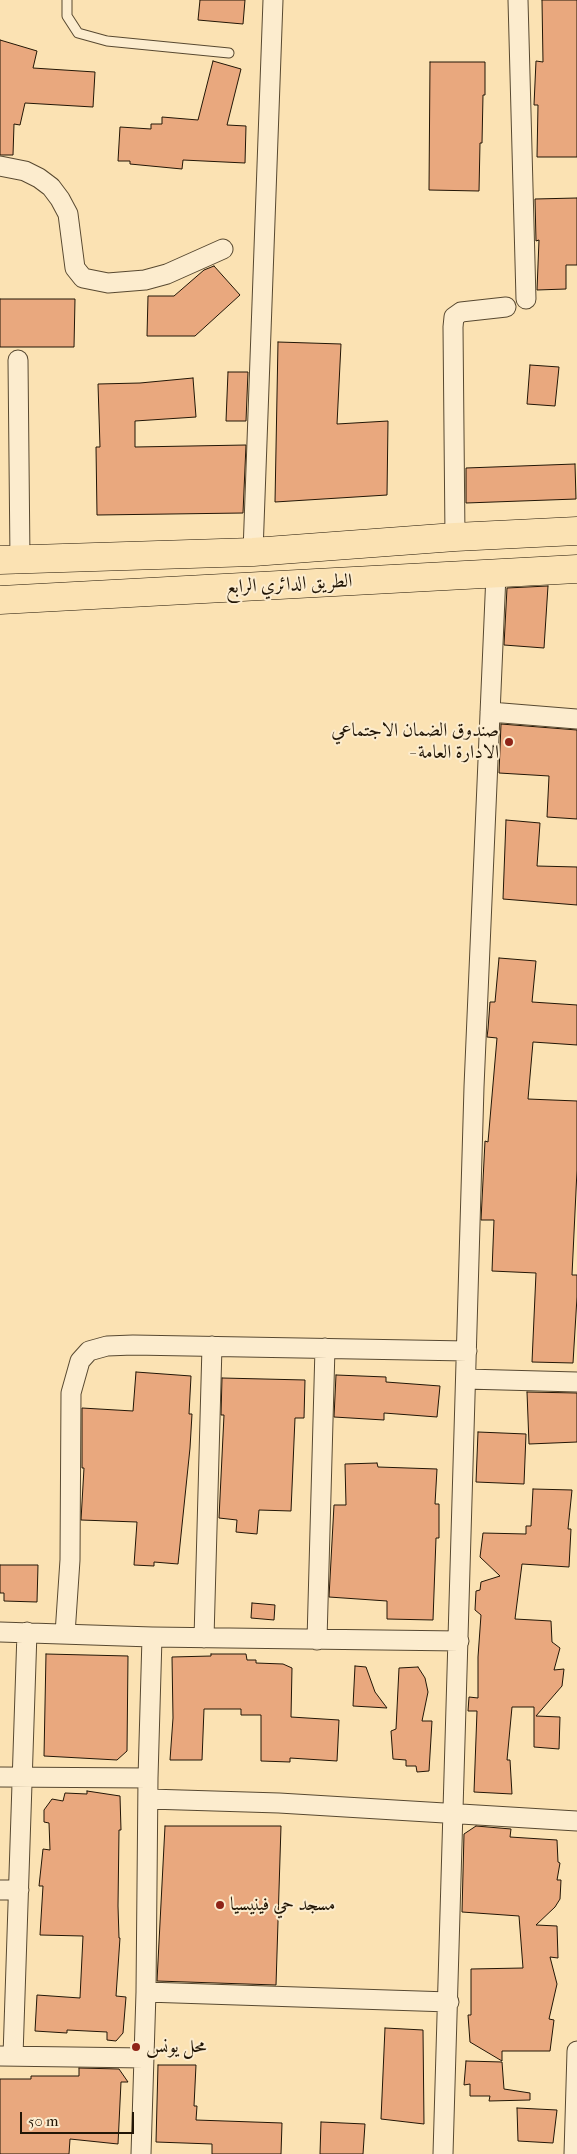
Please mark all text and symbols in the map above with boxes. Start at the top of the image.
street label: الطريق الدائري الرابع [225,570,353,600]
place label: صندوق الضمان الاجتماعي - الادارة العامة [331,720,499,764]
marker: صندوق الضمان الاجتماعي - الادارة العامة [503,736,515,748]
place label: مسجد حي فينيسيا [230,1894,335,1916]
marker: مسجد حي فينيسيا [214,1899,226,1911]
place label: محل يونس [146,2036,206,2058]
marker: محل يونس [130,2041,142,2053]
scale bar [22,2102,136,2134]
text: 50 m [28,2112,58,2130]

